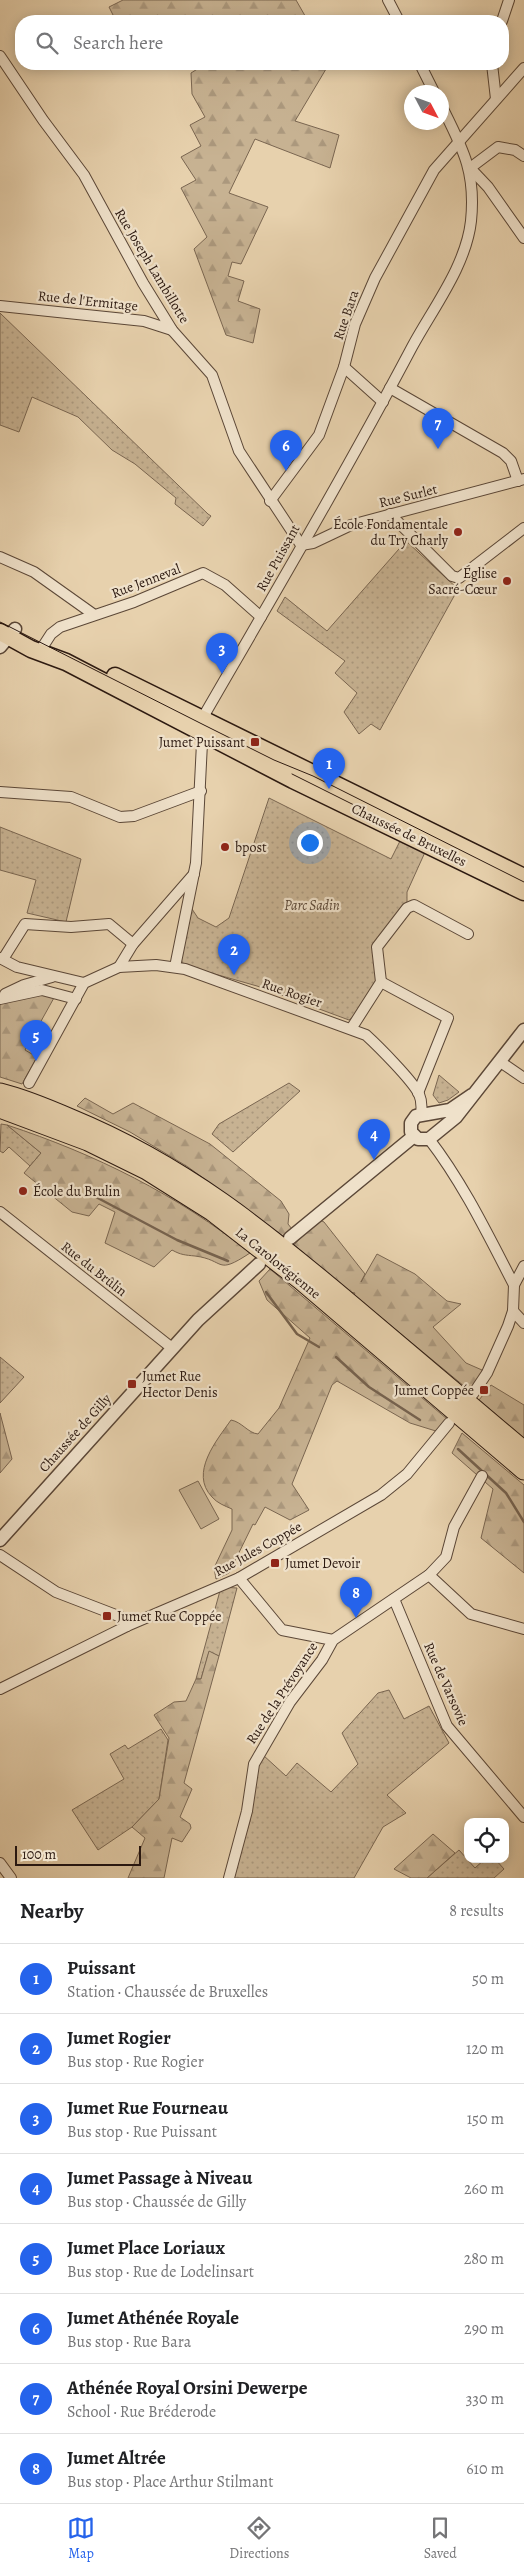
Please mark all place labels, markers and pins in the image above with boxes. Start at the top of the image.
pin: 7 [422,408,454,449]
pin: 6 [270,430,302,471]
place label: École Fondamentale du Try Charly [333,515,449,550]
marker: École Fondamentale du Try Charly [452,526,464,538]
place label: Église Sacré-Cœur [428,564,498,599]
marker: Église Sacré-Cœur [501,575,513,587]
pin: 3 [206,633,238,674]
place label: Jumet Puissant [159,733,245,752]
marker: Jumet Puissant [249,736,261,748]
pin: 1 [313,748,345,789]
place label: bpost [235,838,267,857]
marker: bpost [219,841,231,853]
pin: 2 [218,934,250,975]
pin: 5 [20,1020,52,1061]
pin: 4 [358,1119,390,1160]
place label: École du Brulin [33,1182,120,1201]
marker: École du Brulin [17,1185,29,1197]
place label: Jumet Rue Hector Denis [142,1367,218,1402]
marker: Jumet Rue Hector Denis [126,1378,138,1390]
place label: Jumet Coppée [394,1381,474,1400]
marker: Jumet Coppée [478,1384,490,1396]
place label: Jumet Devoir [285,1554,361,1573]
marker: Jumet Devoir [269,1557,281,1569]
pin: 8 [340,1577,372,1618]
place label: Jumet Rue Coppée [117,1607,222,1626]
marker: Jumet Rue Coppée [101,1610,113,1622]

